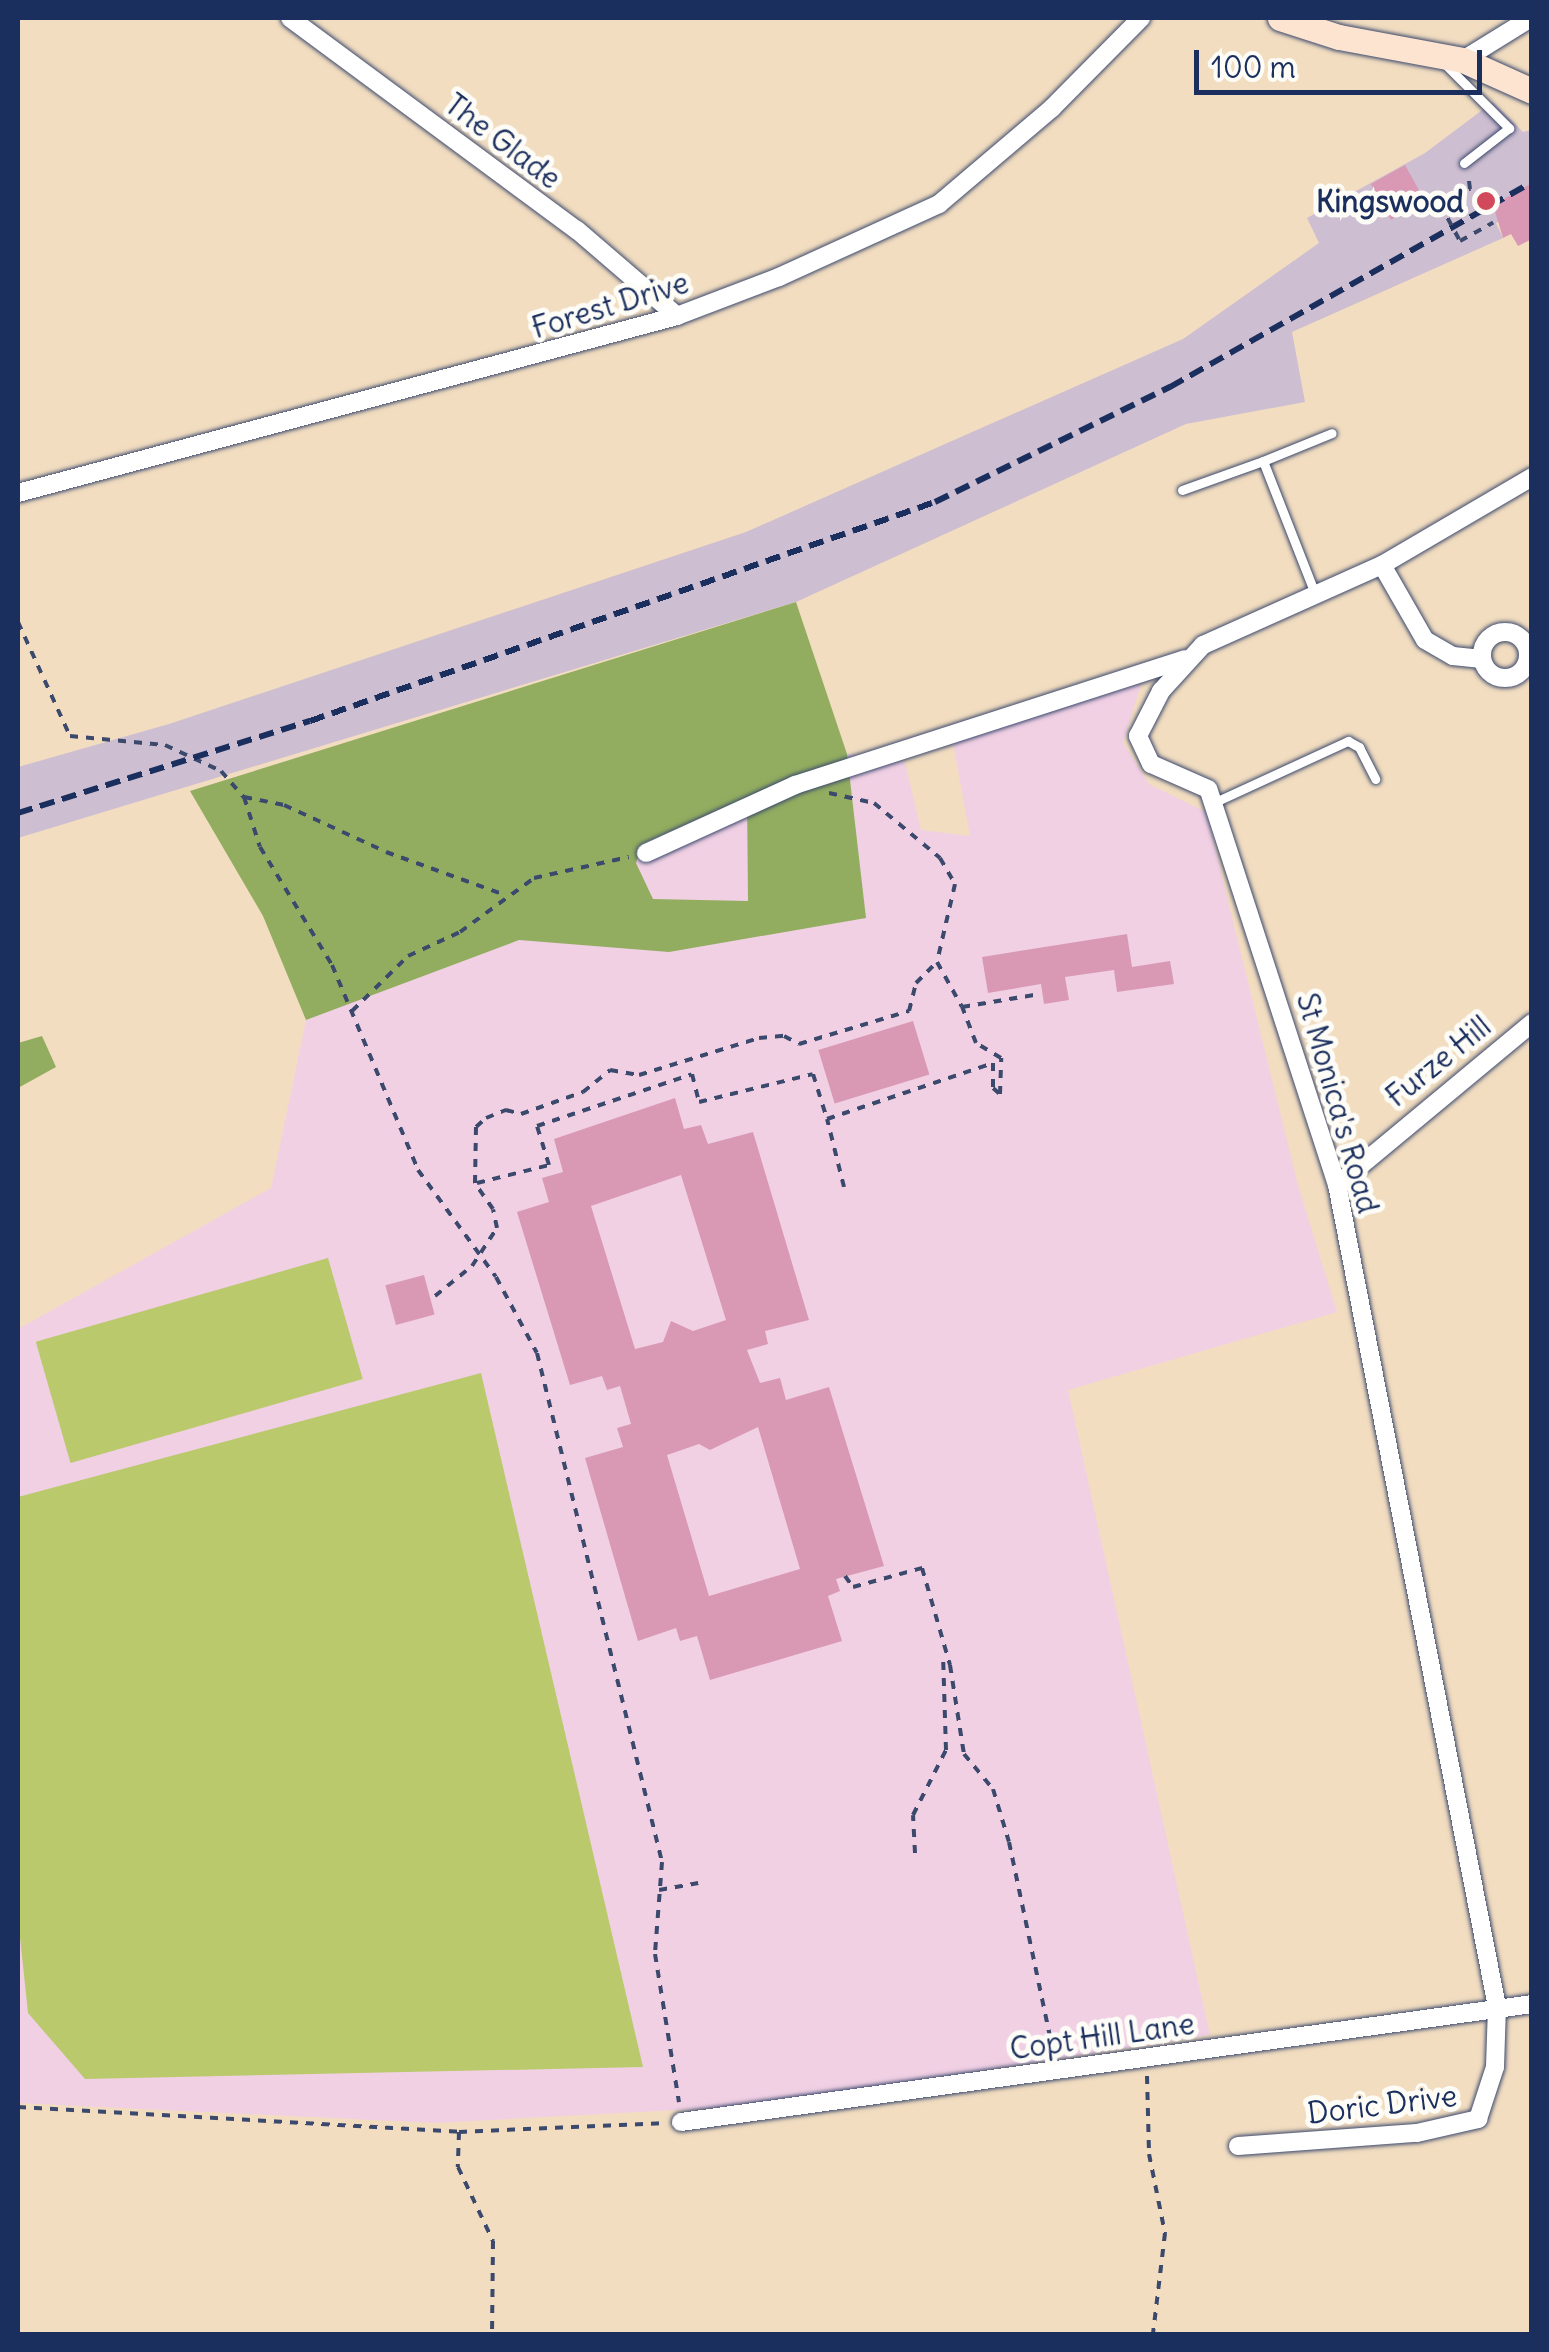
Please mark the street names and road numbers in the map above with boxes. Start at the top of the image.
street label: The Glade [438,86,568,196]
street label: Forest Drive [527,264,693,346]
street label: St Monica's Road [1289,989,1387,1217]
street label: Furze Hill [1378,1008,1498,1114]
street label: Copt Hill Lane [1007,2005,1197,2067]
street label: Doric Drive [1305,2077,1459,2131]

